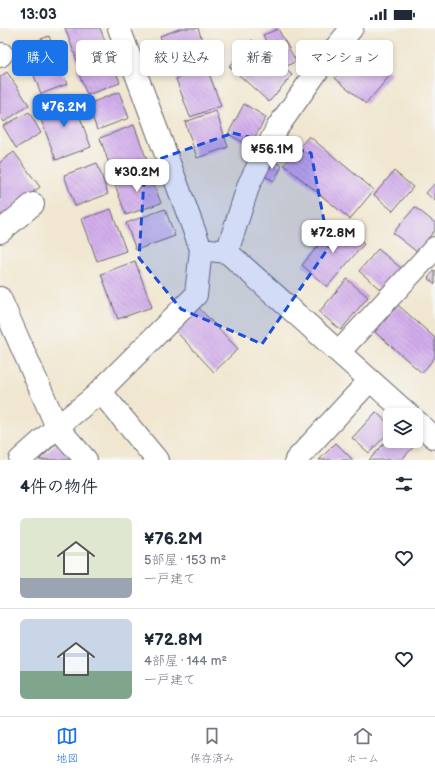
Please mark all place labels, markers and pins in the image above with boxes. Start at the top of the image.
pin: ¥76.2M [31,94,97,128]
pin: ¥56.1M [239,136,305,170]
pin: ¥30.2M [104,159,170,193]
pin: ¥72.8M [300,220,366,254]

